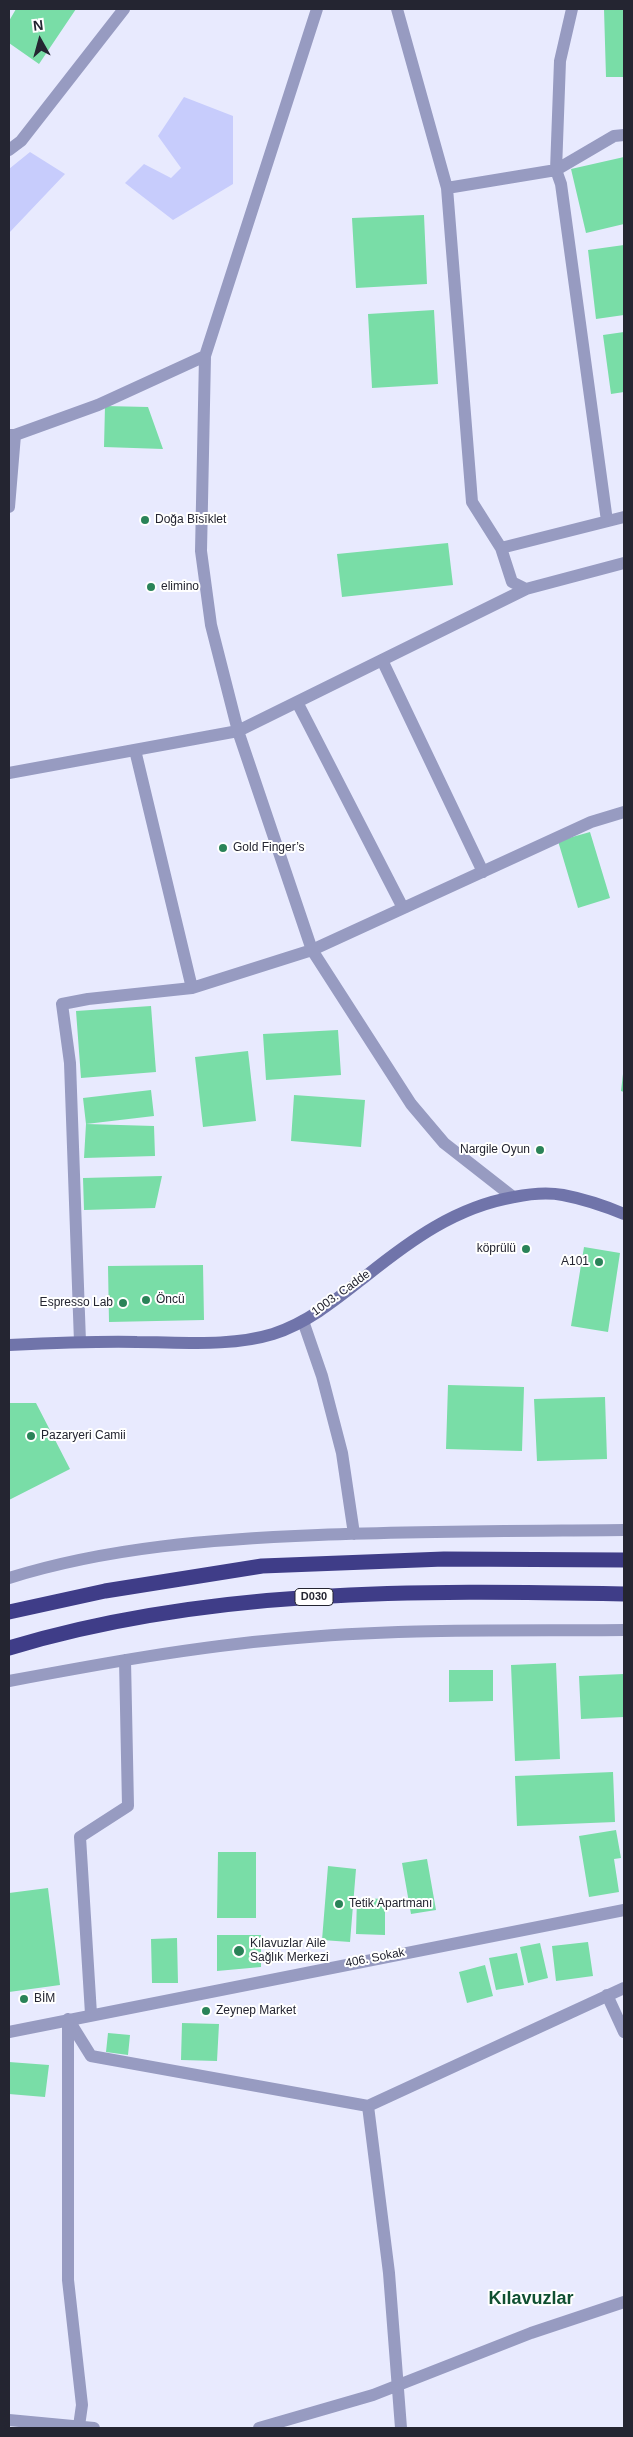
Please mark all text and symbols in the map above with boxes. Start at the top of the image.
north arrow [15,15,65,65]
text: N [32,17,44,34]
place label: Doğa Bīsīklet [155,513,226,527]
marker: Doğa Bīsīklet [139,514,151,526]
place label: elimino [161,580,199,594]
marker: elimino [145,581,157,593]
place label: Gold Finger’s [233,841,305,855]
marker: Gold Finger’s [217,842,229,854]
place label: Nargile Oyun [460,1143,530,1157]
marker: Nargile Oyun [534,1144,546,1156]
place label: köprülü [477,1242,516,1256]
marker: köprülü [520,1243,532,1255]
place label: A101 [561,1255,589,1269]
marker: A101 [593,1256,605,1268]
street label: 1003. Cadde [309,1267,373,1319]
place label: Öncü [156,1293,185,1307]
marker: Öncü [140,1294,152,1306]
place label: Espresso Lab [40,1296,113,1310]
marker: Espresso Lab [117,1297,129,1309]
place label: Pazaryeri Camii [41,1429,126,1443]
marker: Pazaryeri Camii [25,1430,37,1442]
road number: D030 [295,1588,333,1605]
place label: Tetik Apartmanı [349,1897,432,1911]
marker: Tetik Apartmanı [333,1898,345,1910]
place label: Kılavuzlar Aile Sağlık Merkezi [250,1937,329,1965]
marker: Kılavuzlar Aile Sağlık Merkezi [232,1944,246,1958]
street label: 406. Sokak [344,1945,406,1971]
place label: BİM [34,1992,55,2006]
marker: BİM [18,1993,30,2005]
place label: Zeynep Market [216,2004,296,2018]
marker: Zeynep Market [200,2005,212,2017]
district label: Kılavuzlar [488,2288,574,2310]

